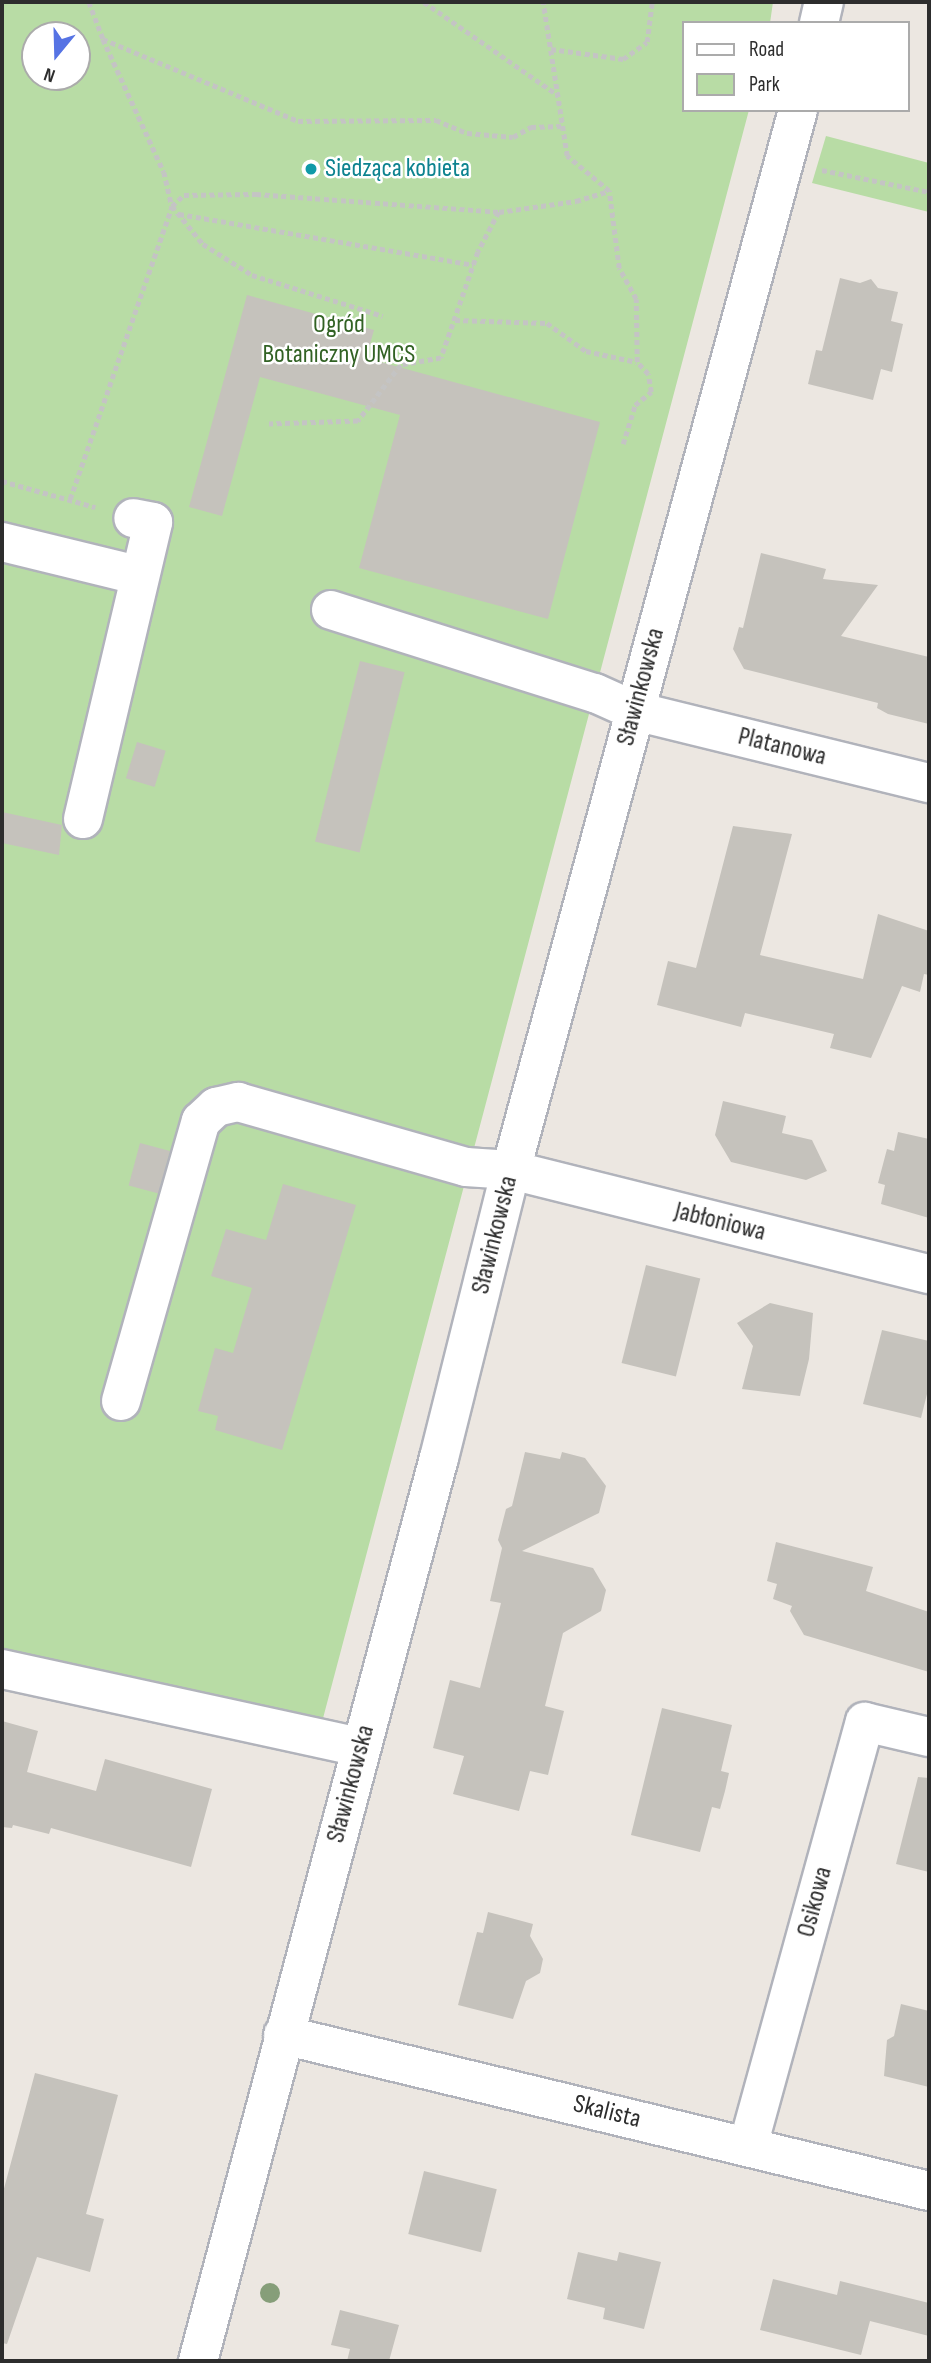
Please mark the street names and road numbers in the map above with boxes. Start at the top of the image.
street label: Sławinkowska [610,625,672,749]
street label: Platanowa [735,721,829,773]
street label: Sławinkowska [465,1173,525,1297]
street label: Jabłoniowa [671,1196,769,1248]
street label: Sławinkowska [320,1722,382,1846]
street label: Osikowa [791,1863,839,1941]
street label: Skalista [570,2089,644,2135]

